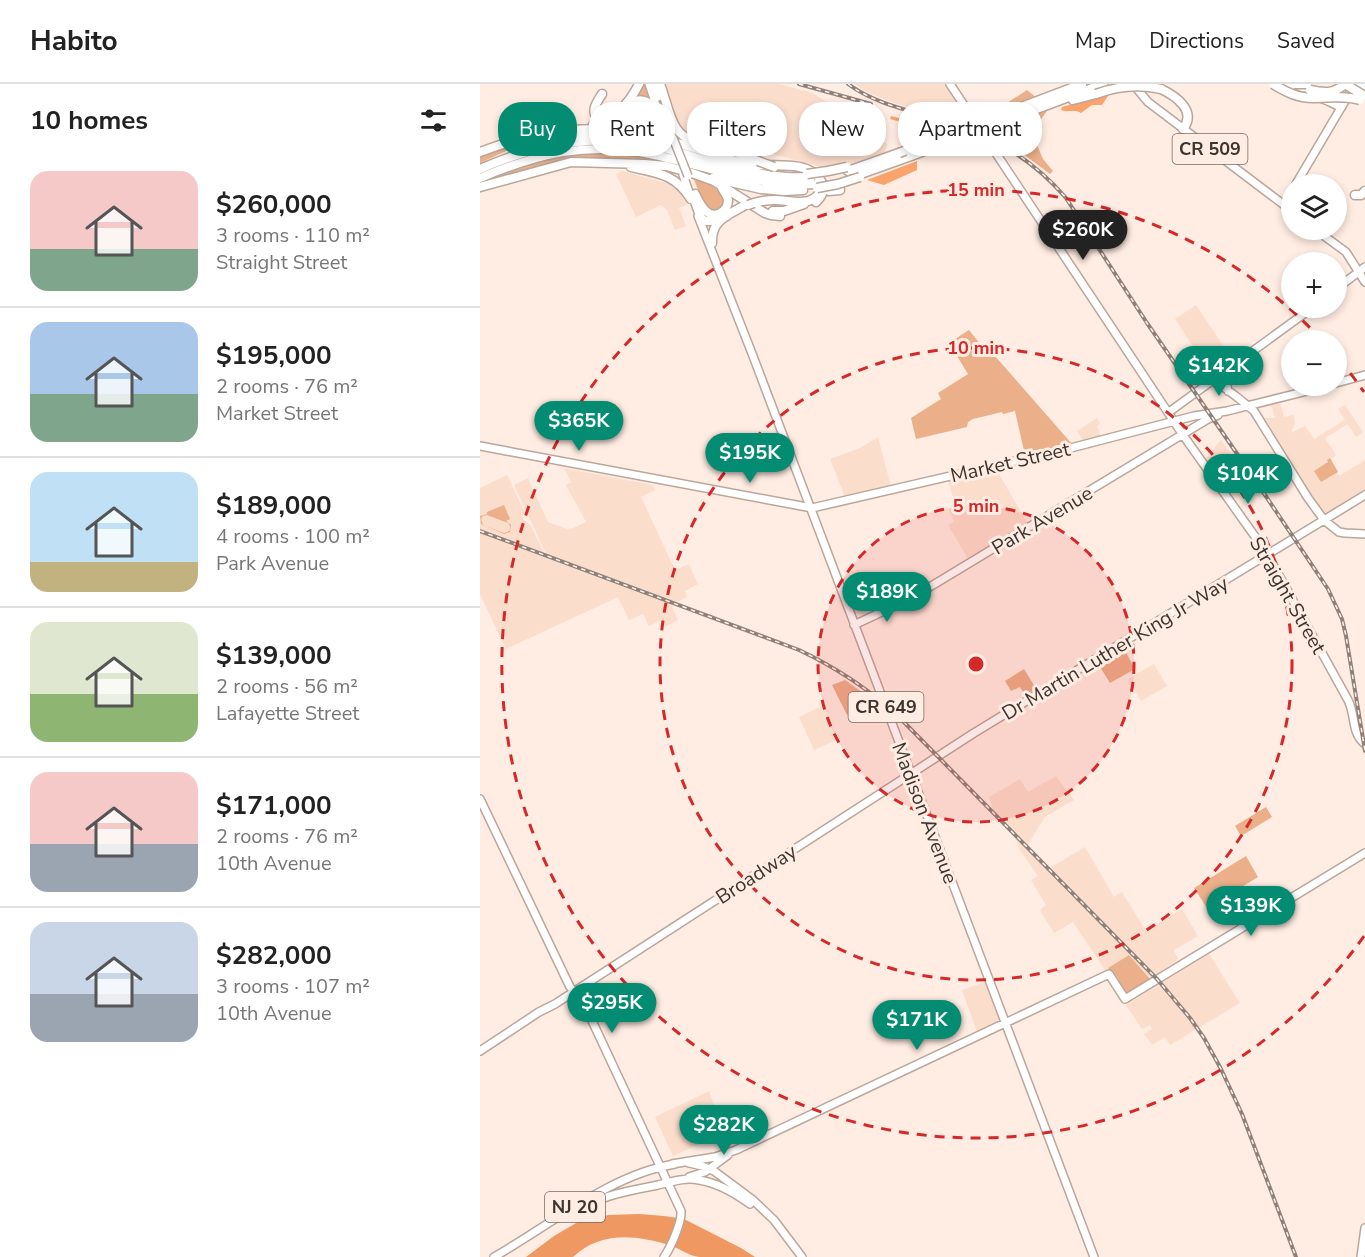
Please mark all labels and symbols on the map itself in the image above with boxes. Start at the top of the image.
road number: CR 509 [1172,134,1248,164]
text: 15 min [947,178,1005,202]
pin: $260K [1041,210,1125,261]
text: 10 min [947,336,1005,360]
pin: $142K [1177,346,1261,397]
pin: $365K [537,401,621,452]
pin: $195K [708,433,792,484]
street label: Market Street [948,435,1074,489]
pin: $104K [1206,454,1290,505]
street label: Park Avenue [987,480,1098,561]
text: 5 min [953,494,999,518]
street label: Straight Street [1243,532,1333,660]
street label: Dr Martin Luther King Jr Way [997,570,1234,727]
pin: $189K [845,572,929,623]
centre of rings [966,654,986,674]
road number: CR 649 [848,692,924,722]
street label: Madison Avenue [885,739,964,888]
street label: Broadway [711,838,803,911]
pin: $139K [1209,886,1293,937]
pin: $295K [570,983,654,1034]
pin: $171K [875,1000,959,1051]
pin: $282K [682,1105,766,1156]
road number: NJ 20 [545,1192,605,1222]

